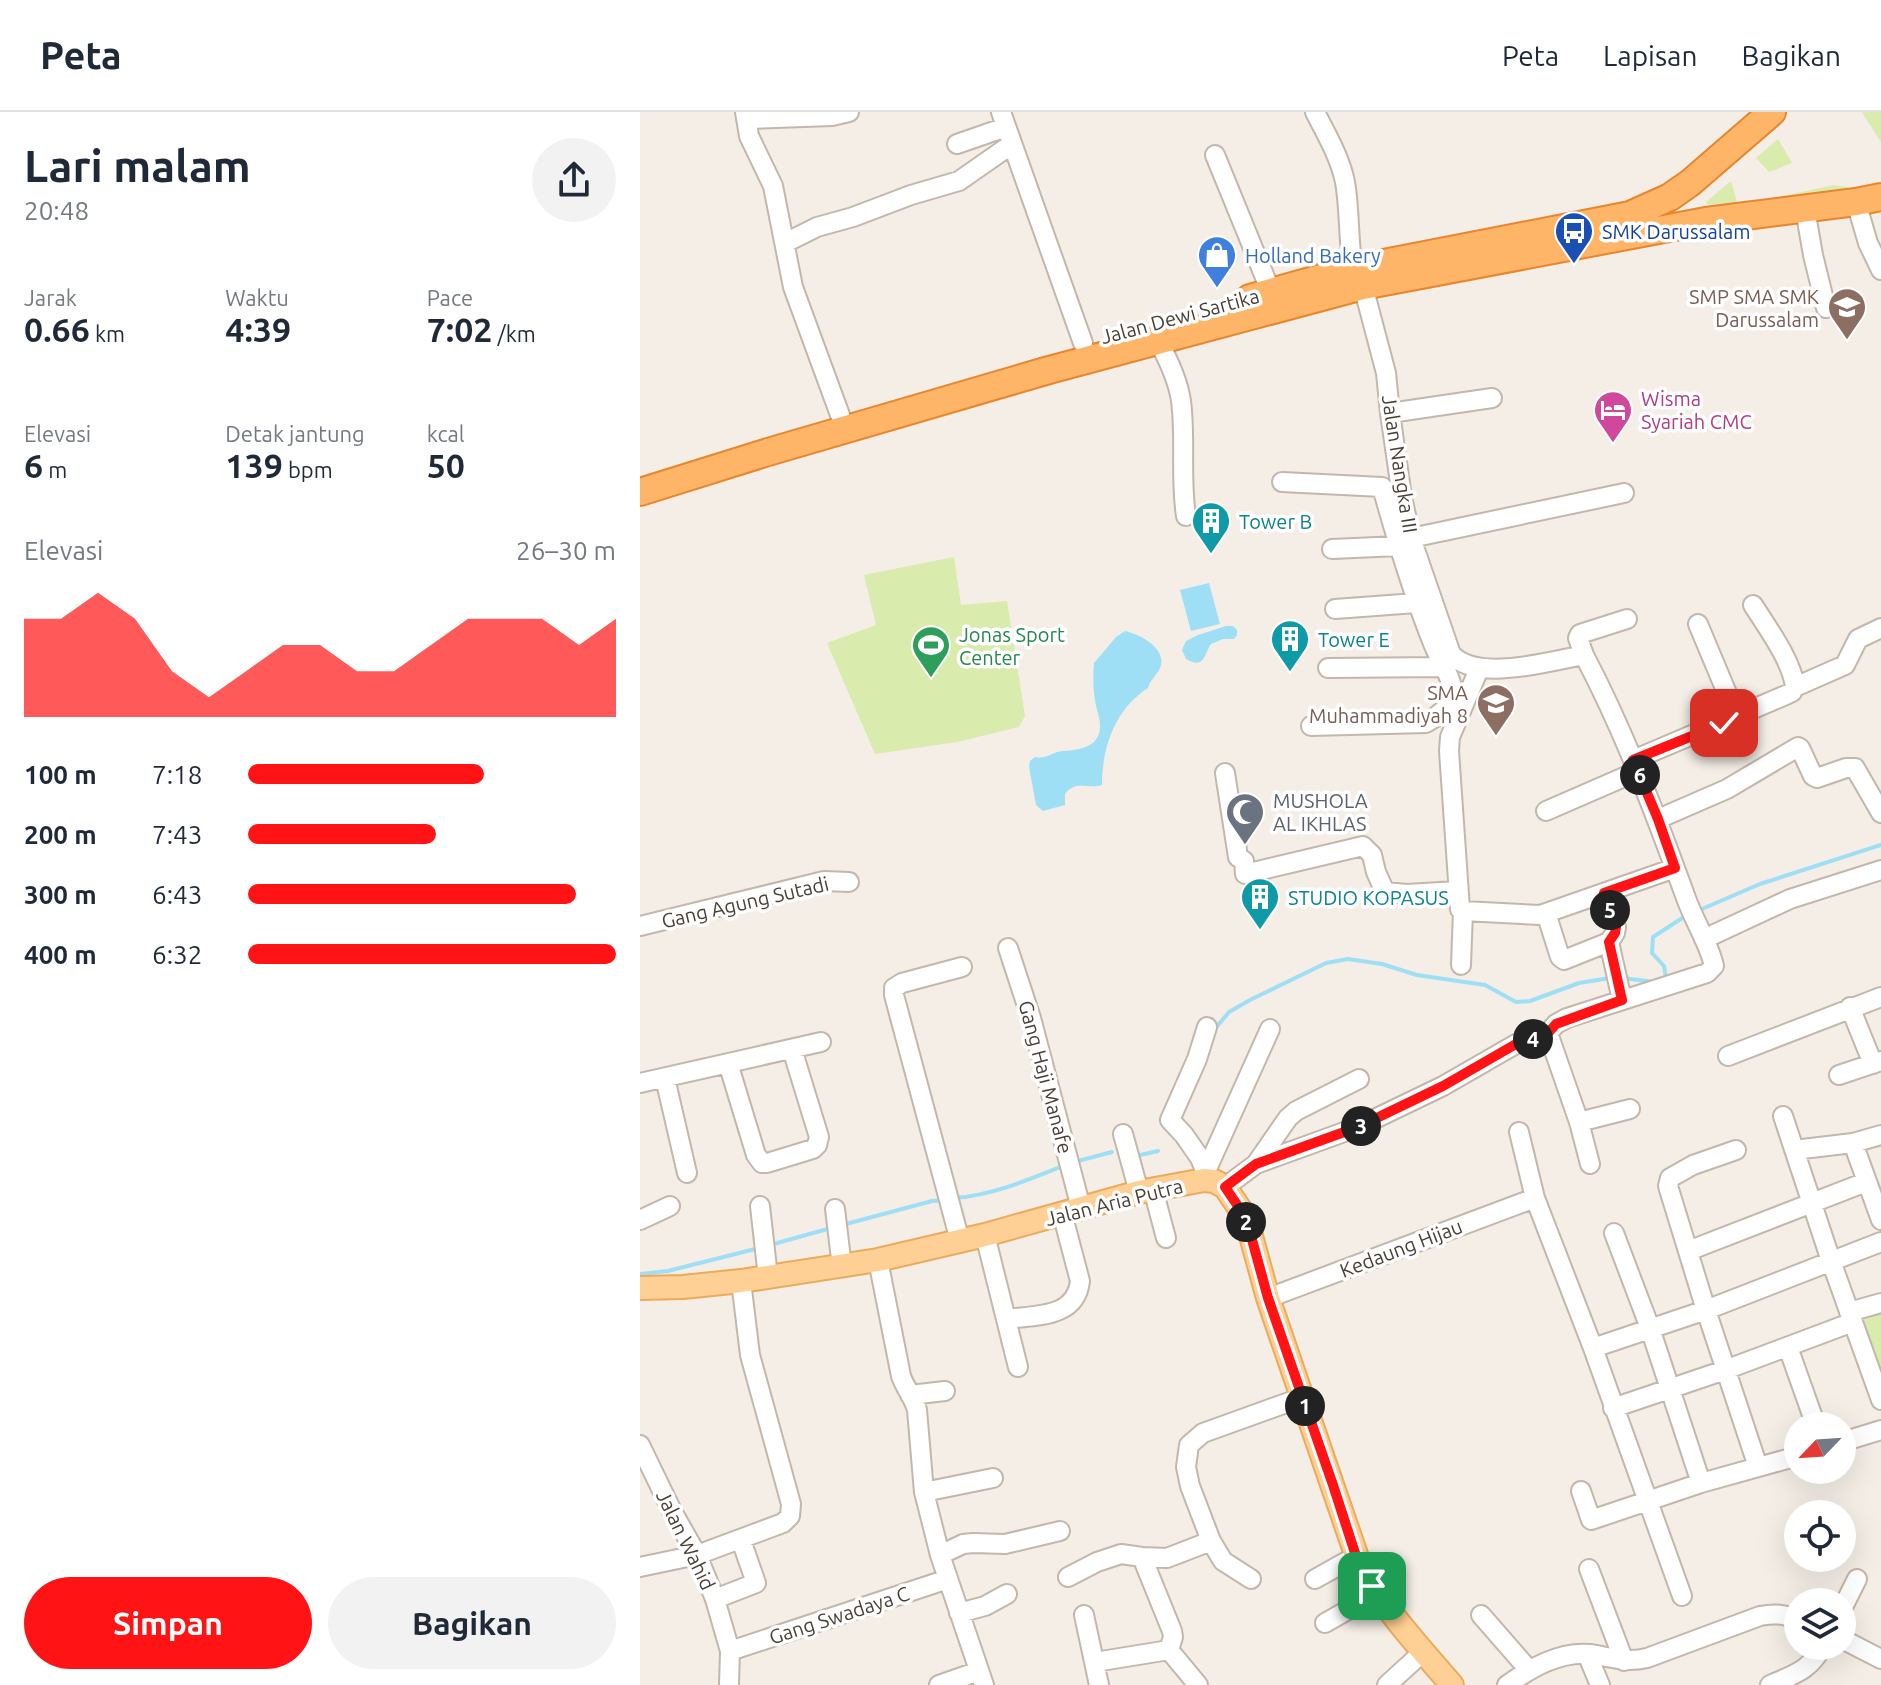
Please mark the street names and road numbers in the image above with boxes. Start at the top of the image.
street label: Jalan Dewi Sartika [1098,284,1262,348]
street label: Jalan Nangka III [1378,393,1422,535]
street label: Gang Agung Sutadi [659,872,831,932]
street label: Gang Haji Manafe [1015,998,1077,1156]
street label: Jalan Aria Putra [1043,1174,1185,1230]
street label: Kedaung Hijau [1337,1214,1465,1282]
street label: Jalan Wahid [652,1486,720,1594]
street label: Gang Swadaya C [766,1582,912,1648]

